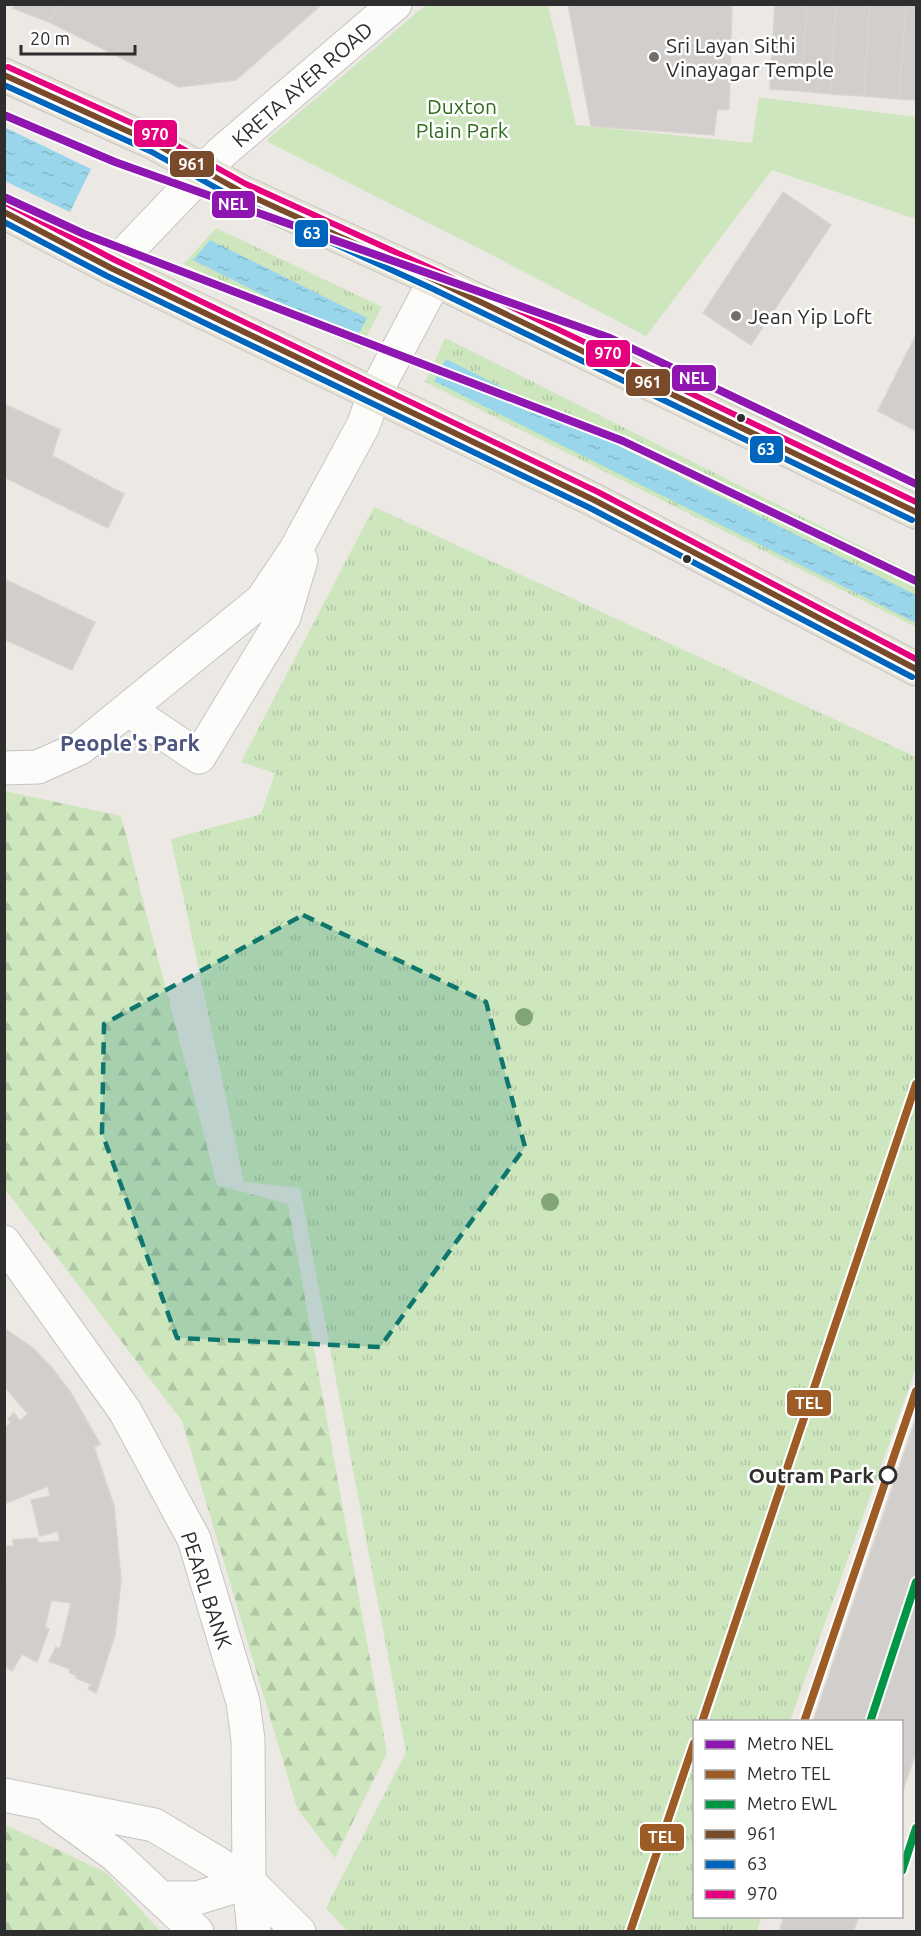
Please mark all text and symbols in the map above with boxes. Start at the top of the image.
street label: KRETA AYER ROAD [227,16,377,152]
scale bar [21,18,135,56]
text: 20 m [30,28,70,48]
place label: Sri Layan Sithi Vinayagar Temple [666,33,834,81]
marker: Sri Layan Sithi Vinayagar Temple [647,50,661,64]
park label: Duxton Plain Park [416,94,509,142]
line badge: 970 [133,119,178,148]
text: 970 [141,125,169,143]
line badge: 961 [169,150,215,178]
text: 961 [178,155,206,173]
line badge: NEL [211,190,256,219]
text: NEL [218,195,248,213]
line badge: 63 [294,219,329,248]
text: 63 [303,224,321,242]
place label: Jean Yip Loft [748,304,872,328]
marker: Jean Yip Loft [729,309,743,323]
line badge: 970 [585,339,631,368]
text: 970 [594,344,622,362]
line badge: NEL [671,364,717,392]
line badge: 961 [625,368,671,397]
text: NEL [679,369,709,387]
text: 961 [634,373,662,391]
unlabelled marker [735,412,747,424]
line badge: 63 [749,435,784,464]
text: 63 [757,440,775,458]
unlabelled marker [681,553,693,565]
district label: People's Park [60,730,201,755]
line badge: TEL [786,1389,832,1417]
text: TEL [795,1394,823,1412]
place label: Outram Park [748,1463,874,1487]
marker: Outram Park [879,1466,897,1484]
street label: PEARL BANK [177,1528,237,1652]
legend [693,1720,903,1918]
text: Metro NEL [747,1733,833,1753]
text: Metro TEL [747,1763,830,1783]
text: Metro EWL [747,1793,837,1813]
line badge: TEL [639,1823,685,1852]
text: 961 [747,1823,777,1843]
text: TEL [648,1828,676,1846]
text: 63 [747,1853,767,1873]
text: 970 [747,1883,777,1903]

